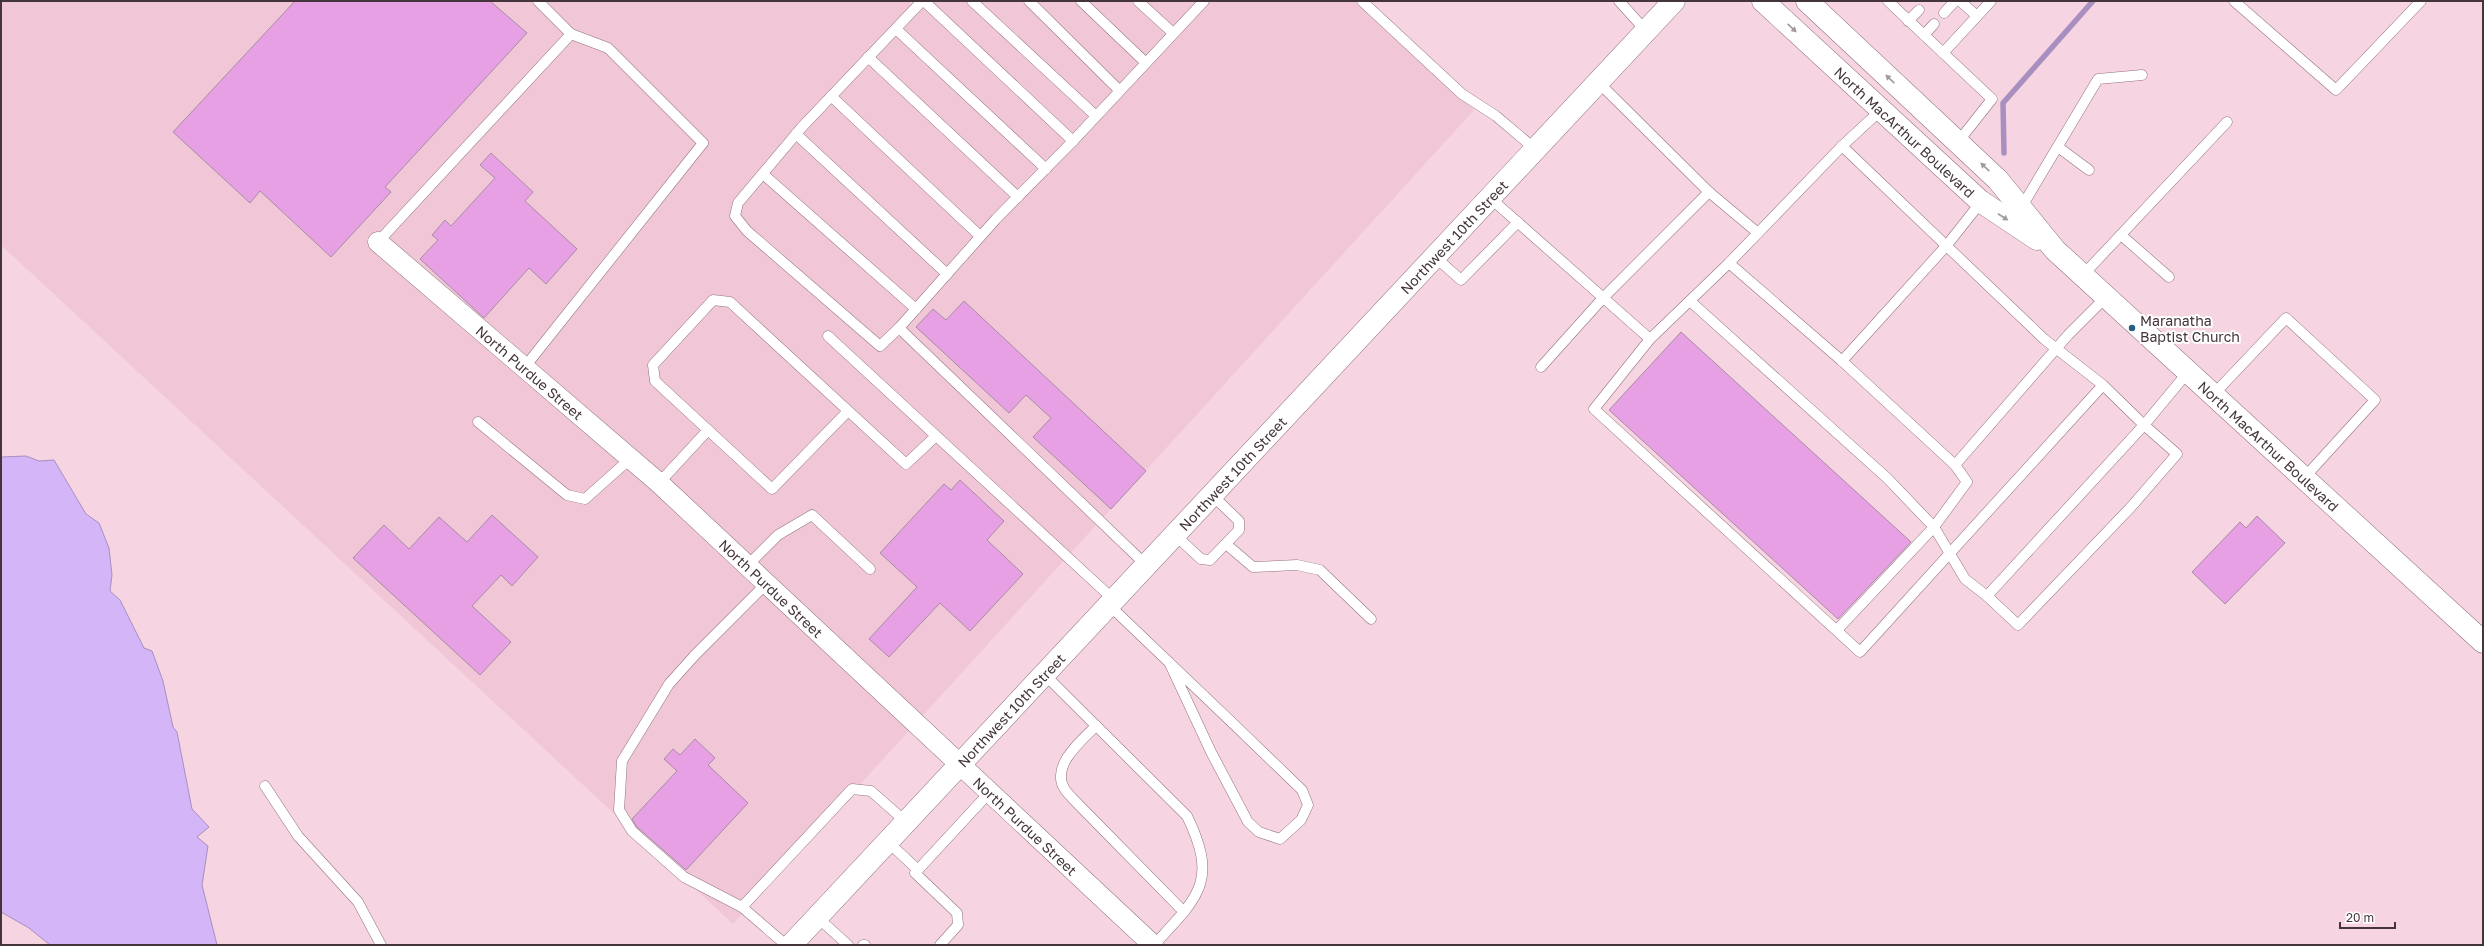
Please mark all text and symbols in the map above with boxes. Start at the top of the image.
one-way arrow [1787,23,1797,32]
street label: North MacArthur Boulevard [1831,63,1979,201]
one-way arrow [1885,74,1895,83]
one-way arrow [1980,163,1990,172]
street label: Northwest 10th Street [1396,176,1511,297]
one-way arrow [1997,213,2009,220]
place label: Maranatha Baptist Church [2140,312,2240,345]
street label: North Purdue Street [473,322,587,423]
marker: Maranatha Baptist Church [2127,323,2137,333]
street label: North MacArthur Boulevard [2195,377,2343,514]
street label: Northwest 10th Street [1175,413,1290,534]
street label: North Purdue Street [716,535,827,641]
street label: Northwest 10th Street [954,649,1068,770]
street label: North Purdue Street [970,773,1081,878]
scale bar [2340,904,2395,930]
text: 20 m [2346,910,2374,925]

